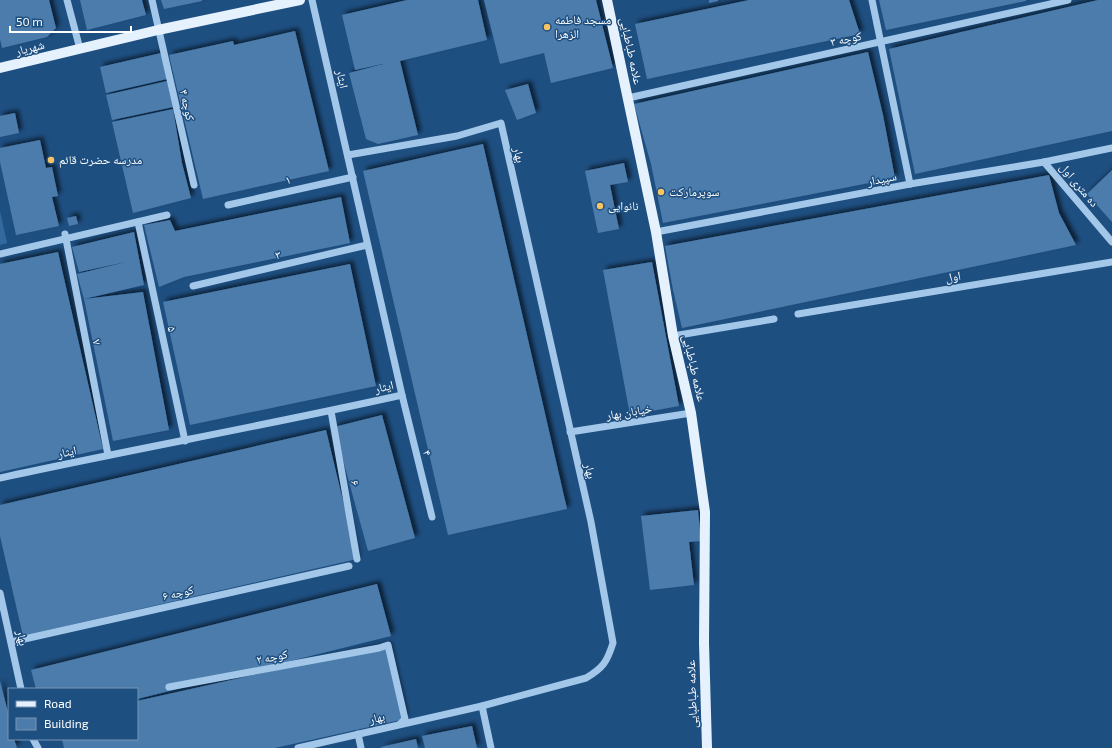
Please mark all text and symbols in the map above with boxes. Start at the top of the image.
scale bar [10,8,131,34]
place label: مسجد فاطمه الزهرا [555,12,611,40]
text: 50 m [16,14,43,28]
street label: علامه طباطبایی [617,16,646,86]
marker: مسجد فاطمه الزهرا [542,22,552,32]
street label: کوچه ۳ [829,28,863,49]
street label: شهریار [13,37,46,59]
street label: ایثار [333,67,352,90]
street label: کوچه ۴ [177,88,198,122]
street label: بهار [510,145,529,164]
place label: مدرسه حضرت قائم [59,152,142,168]
marker: مدرسه حضرت قائم [46,155,56,165]
street label: ده متری اول [1057,160,1102,210]
street label: سپیدار [865,168,898,189]
street label: ۱ [284,172,292,186]
place label: سوپرمارکت [669,184,720,199]
marker: سوپرمارکت [656,187,666,197]
place label: نانوایی [608,198,638,213]
marker: نانوایی [595,201,605,211]
street label: ۳ [274,247,282,261]
street label: اول [944,268,962,285]
street label: ۵ [166,325,180,333]
street label: علامه طباطبایی [679,333,709,403]
street label: ۷ [91,338,105,346]
street label: ایثار [372,377,395,397]
street label: خیابان بهار [604,400,654,423]
street label: ایثار [55,442,78,461]
street label: ۴ [421,448,435,457]
street label: بهار [581,461,600,480]
street label: ۶ [349,479,363,487]
street label: کوچه ۶ [161,582,195,603]
street label: بهار [13,628,31,647]
street label: کوچه ۲ [255,646,289,667]
street label: علامه طباطبایی [683,660,701,728]
legend [8,688,138,740]
text: Road [44,696,72,710]
street label: بهار [367,708,386,727]
text: Building [44,716,89,730]

